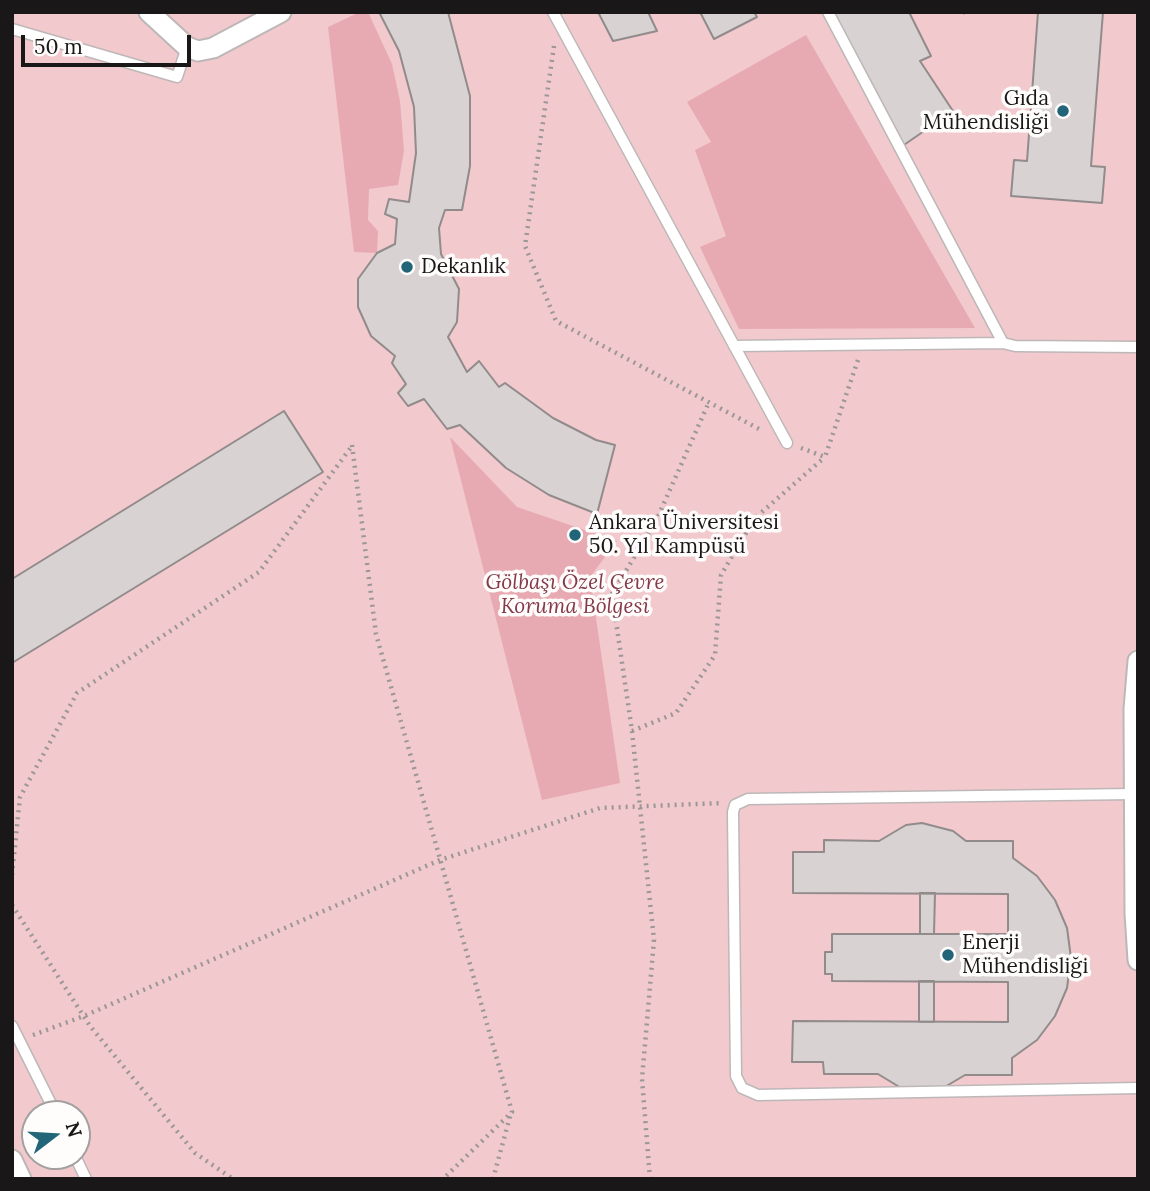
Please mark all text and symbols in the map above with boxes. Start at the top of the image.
scale bar [24,21,194,65]
text: 50 m [34,33,83,60]
place label: Gıda Mühendisliği [923,86,1049,136]
marker: Gıda Mühendisliği [1055,103,1071,119]
place label: Dekanlık [421,254,506,280]
marker: Dekanlık [399,259,415,275]
place label: Ankara Üniversitesi 50. Yıl Kampüsü [589,510,779,560]
marker: Ankara Üniversitesi 50. Yıl Kampüsü [567,527,583,543]
park label: Gölbaşı Özel Çevre Koruma Bölgesi [485,570,665,620]
place label: Enerji Mühendisliği [962,930,1088,980]
marker: Enerji Mühendisliği [940,947,956,963]
north arrow [21,1100,91,1170]
text: N [61,1119,88,1140]

